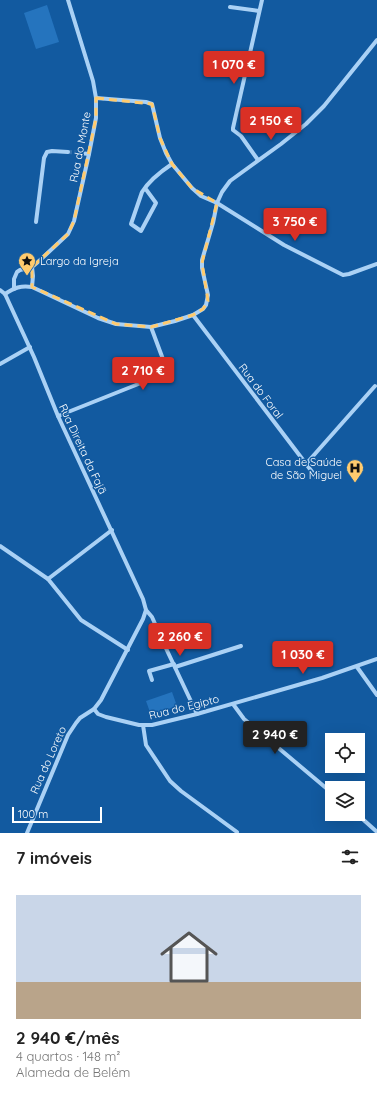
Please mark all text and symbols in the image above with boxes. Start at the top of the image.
pin: 1 070 € [197,51,271,85]
text: 1 070 € [212,56,256,72]
pin: 2 150 € [234,107,308,141]
street label: Rua do Monte [66,111,94,183]
text: 2 150 € [249,112,293,128]
pin: 3 750 € [258,208,332,242]
text: 3 750 € [272,213,318,229]
place icon: Largo da Igreja [17,251,37,276]
place label: Largo da Igreja [40,254,119,268]
pin: 2 710 € [106,357,180,391]
street label: Rua do Foral [236,361,286,421]
text: 2 710 € [121,362,165,378]
street label: Rua Direita da Fajã [56,402,110,496]
place label: Casa de Saúde de São Miguel [265,455,342,482]
hospital icon: Casa de Saúde de São Miguel [345,458,365,483]
pin: 2 260 € [143,623,217,657]
text: 2 260 € [157,628,203,644]
pin: 1 030 € [266,641,340,675]
text: 1 030 € [281,646,325,662]
street label: Rua do Egipto [147,691,221,722]
pin: 2 940 € [238,721,312,755]
street label: Rua do Loreto [27,724,69,796]
text: 2 940 € [252,726,298,742]
map controls [325,733,365,821]
button: locate [325,733,365,773]
button: layers [325,781,365,821]
scale bar [12,805,102,824]
text: 100 m [18,807,48,821]
icon: filters [339,846,361,868]
text: 7 imóveis [16,847,92,868]
icon: home [153,921,225,993]
text: 2 940 €/mês [16,1027,120,1048]
text: 4 quartos · 148 m² [16,1048,121,1064]
text: Alameda de Belém [16,1064,130,1080]

